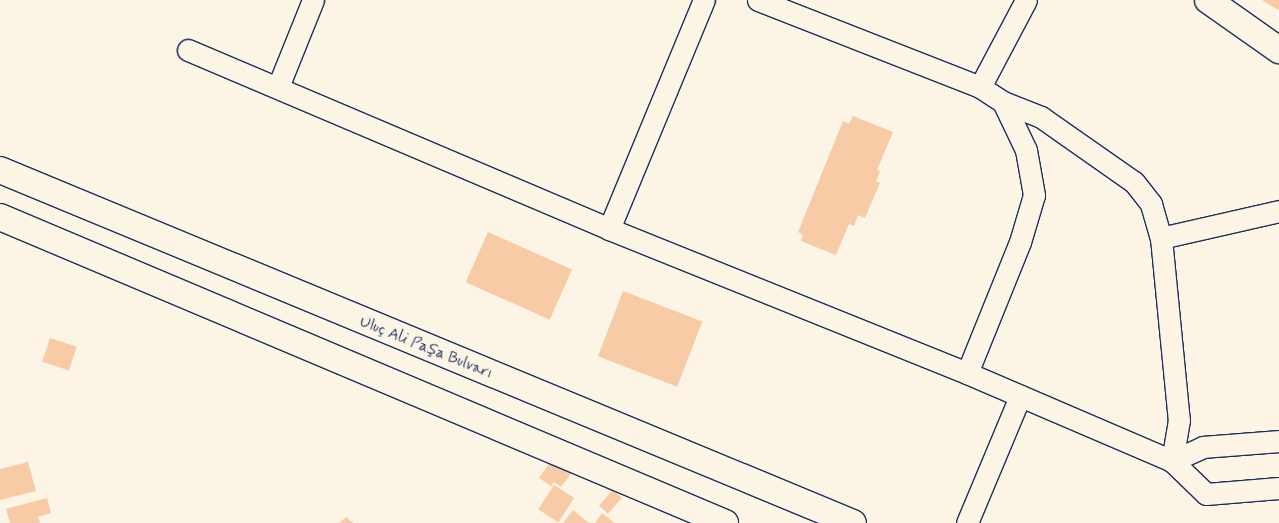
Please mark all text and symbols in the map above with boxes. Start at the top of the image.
street label: Uluç Ali Paşa Bulvarı [357,313,495,383]

